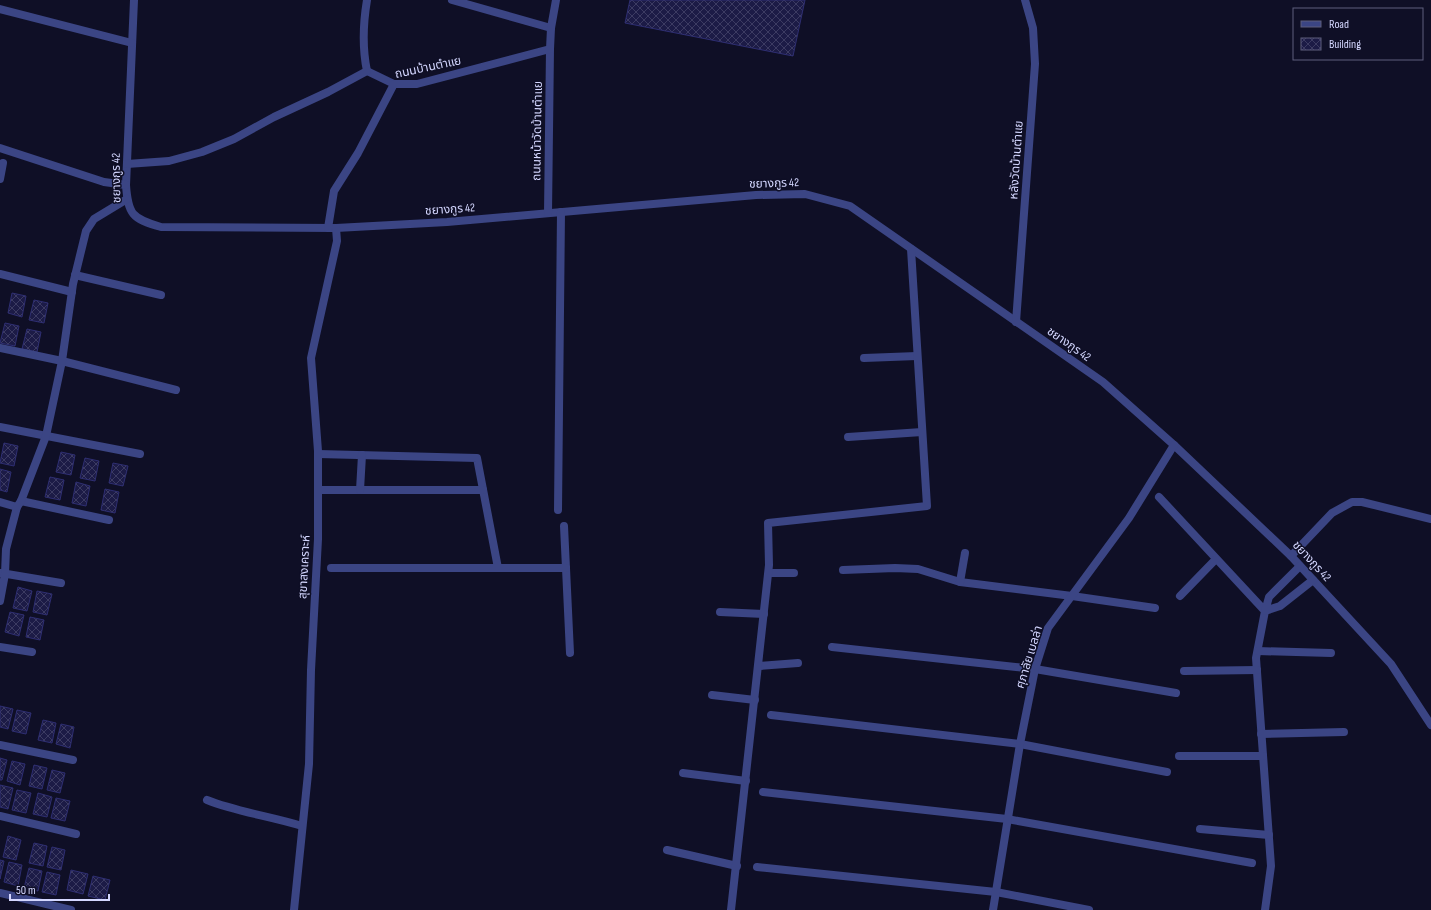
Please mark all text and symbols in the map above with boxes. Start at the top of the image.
legend [1293,8,1423,60]
text: Road [1329,17,1349,32]
text: Building [1329,37,1361,52]
street label: ถนนบ้านตำแย [394,53,463,82]
street label: ถนนหน้าวัดบ้านตำแย [529,81,546,181]
street label: หลังวัดบ้านตำแย [1006,120,1027,200]
street label: ชยางกูร 42 [109,153,124,203]
street label: ชยางกูร 42 [749,175,799,192]
street label: ชยางกูร 42 [425,200,476,219]
street label: ชยางกูร 42 [1044,324,1094,365]
street label: สุขาสงเคราะห์ [295,534,314,599]
street label: ชยางกูร 42 [1289,538,1334,585]
street label: ศุภาลัย เบลล่า [1013,624,1046,690]
scale bar [10,876,109,902]
text: 50 m [16,883,36,898]

